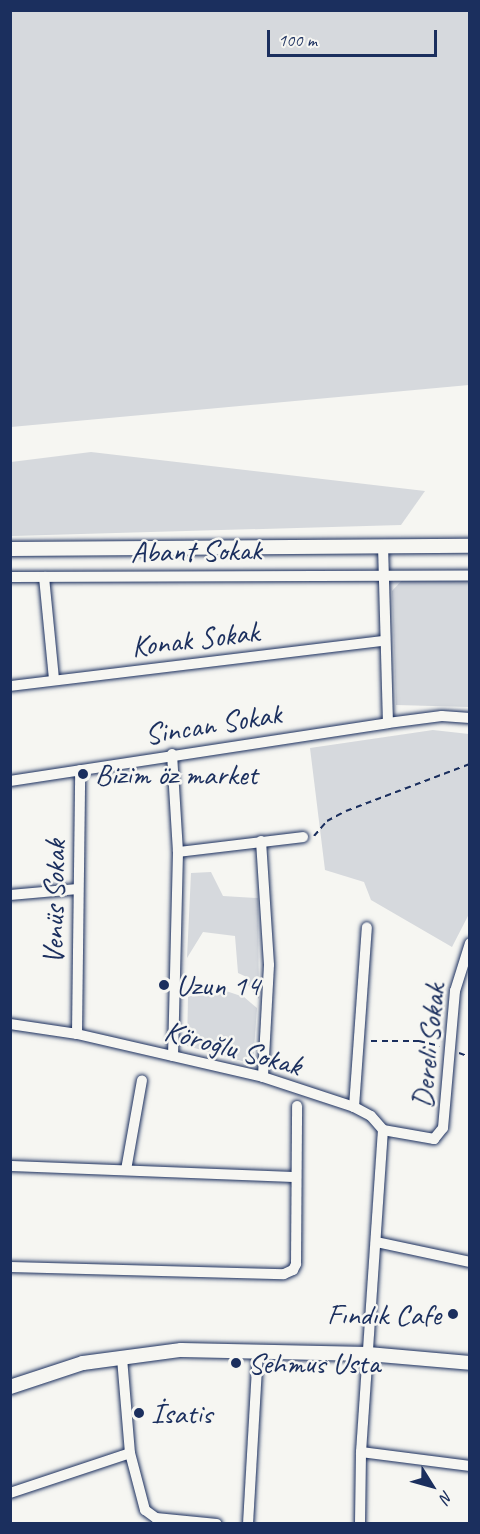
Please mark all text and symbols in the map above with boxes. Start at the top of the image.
scale bar [270,18,440,56]
text: 100 m [278,29,317,51]
street label: Abant Sokak [130,532,262,570]
street label: Konak Sokak [130,613,260,665]
street label: Sincan Sokak [143,696,283,752]
place label: Bizim öz market [95,756,256,792]
marker: Bizim öz market [76,767,90,781]
street label: Venüs Sokak [35,839,73,965]
place label: Uzun 14 [176,967,260,1003]
marker: Uzun 14 [157,978,171,992]
street label: Dereli Sokak [404,982,452,1110]
street label: Köroğlu Sokak [161,1013,305,1083]
place label: Fındık Cafe [327,1296,441,1332]
marker: Fındık Cafe [446,1307,460,1321]
place label: Sehmus Usta [248,1345,381,1381]
marker: Sehmus Usta [229,1356,243,1370]
place label: İsatis [151,1395,212,1431]
marker: İsatis [132,1406,146,1420]
north arrow [402,1456,462,1516]
text: N [435,1487,457,1507]

